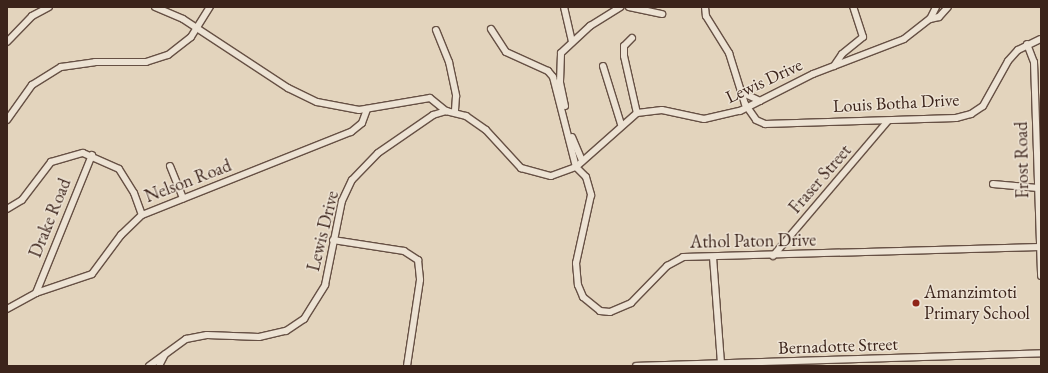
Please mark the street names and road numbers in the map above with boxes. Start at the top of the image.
street label: Lewis Drive [722,54,806,108]
street label: Louis Botha Drive [832,89,960,117]
street label: Frost Road [1011,121,1033,199]
street label: Fraser Street [784,140,856,218]
street label: Nelson Road [142,155,234,207]
street label: Drake Road [24,175,76,261]
street label: Lewis Drive [303,189,343,273]
street label: Athol Paton Drive [690,229,816,253]
street label: Bernadotte Street [778,333,898,359]

